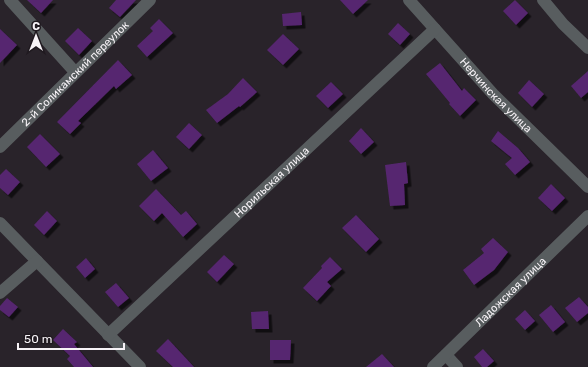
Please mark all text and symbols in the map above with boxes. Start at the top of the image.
north arrow [16,16,56,56]
street label: 2-й Соликамский переулок [18,18,132,128]
street label: Нерчинская улица [457,55,535,135]
street label: Норильская улица [231,144,312,220]
street label: Ладожская улица [472,254,549,329]
scale bar [18,325,124,351]
text: 50 m [24,332,52,346]

